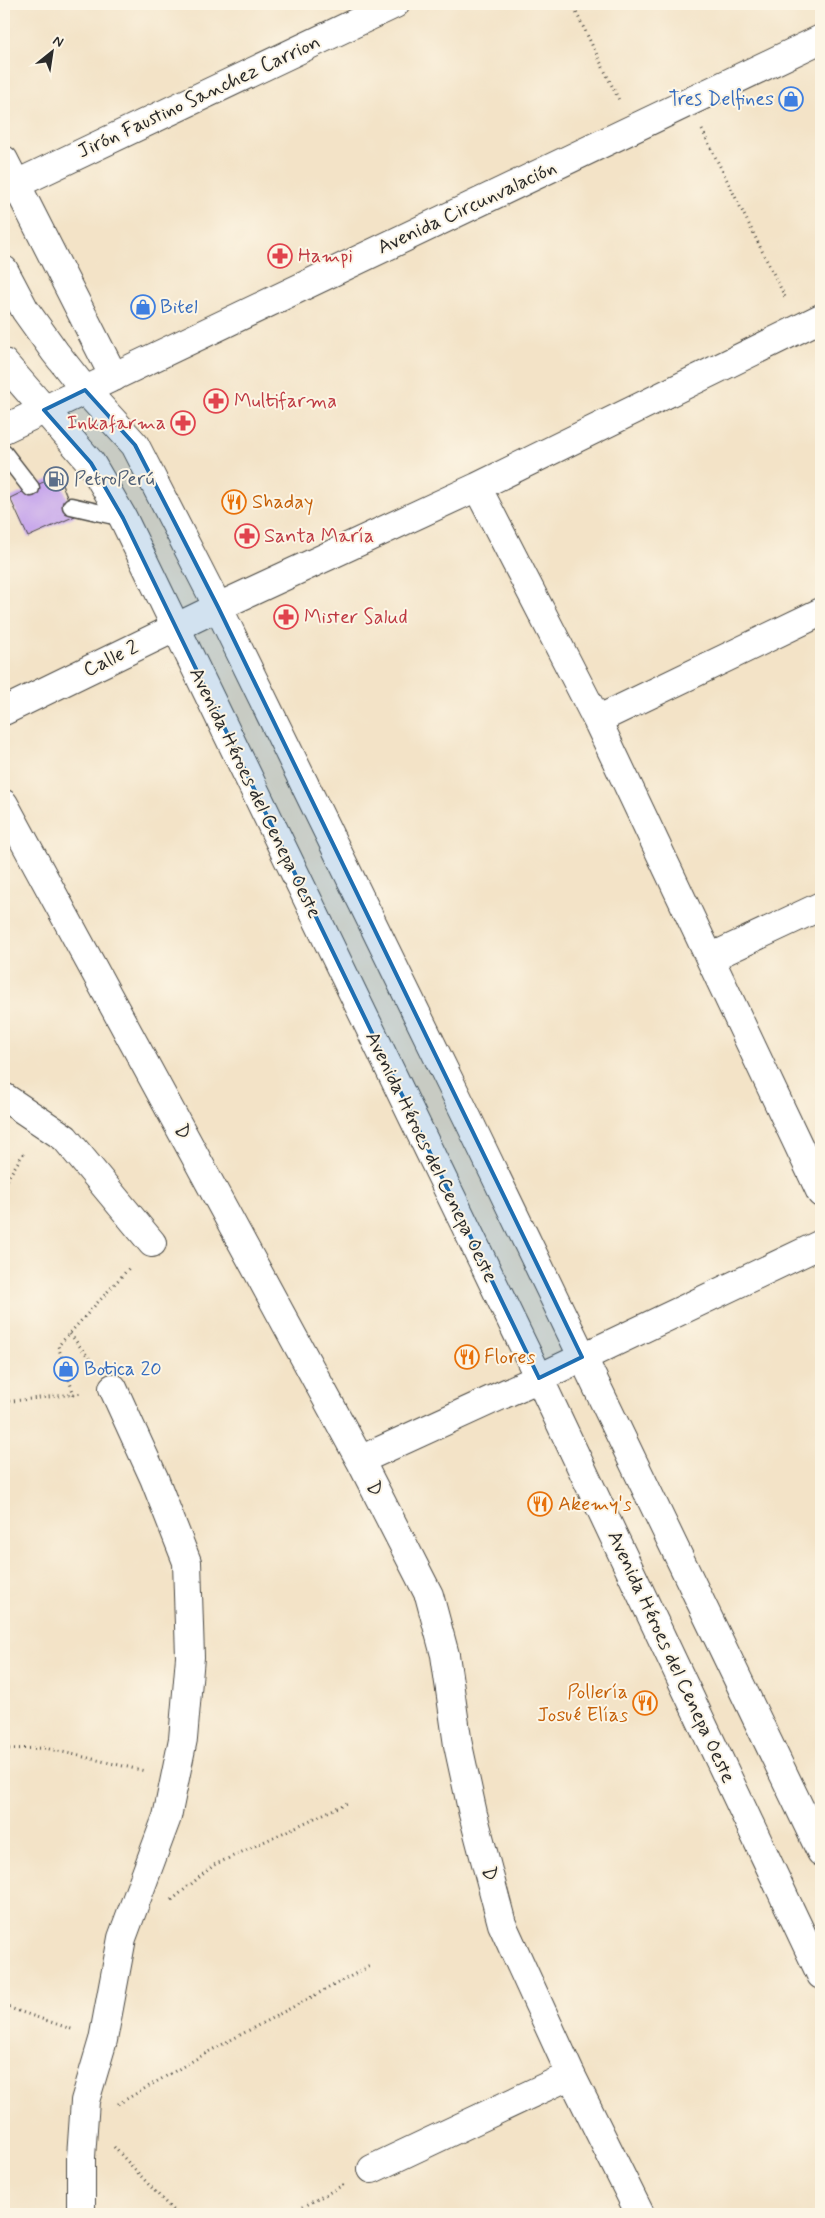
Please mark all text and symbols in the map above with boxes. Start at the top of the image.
north arrow [28,28,78,78]
street label: Jirón Faustino Sanchez Carrion [73,29,325,165]
text: N [49,31,67,52]
place label: Tres Delfines [669,86,774,113]
shop icon: Tres Delfines [778,86,804,112]
street label: Avenida Circunvalación [373,155,561,261]
pharmacy icon: Hampi [267,243,293,269]
place label: Hampi [298,243,353,270]
shop icon: Bitel [130,294,156,320]
place label: Bitel [160,294,198,321]
pharmacy icon: Multifarma [203,388,229,414]
place label: Multifarma [234,388,337,415]
place label: Inkafarma [67,410,166,437]
pharmacy icon: Inkafarma [170,410,196,436]
fuel station icon: PetroPerú [43,466,69,492]
place label: PetroPerú [74,466,154,493]
restaurant icon: Shaday [221,489,247,515]
place label: Shaday [252,489,313,516]
pharmacy icon: Santa María [234,523,260,549]
place label: Santa María [264,523,374,550]
pharmacy icon: Mister Salud [273,604,299,630]
place label: Mister Salud [304,604,408,631]
street label: Calle 2 [79,634,143,684]
street label: Avenida Héroes del Cenepa Oeste [182,663,328,923]
street label: Avenida Héroes del Cenepa Oeste [358,1027,504,1287]
street label: D [167,1120,197,1144]
restaurant icon: Flores [454,1344,480,1370]
place label: Flores [484,1344,535,1371]
shop icon: Botica 20 [53,1356,79,1382]
place label: Botica 20 [84,1356,162,1383]
street label: D [359,1477,389,1501]
restaurant icon: Akemy's [527,1491,553,1517]
place label: Akemy's [558,1491,632,1518]
street label: Avenida Héroes del Cenepa Oeste [600,1526,742,1788]
place label: Pollería Josué Elías [537,1679,628,1729]
restaurant icon: Pollería Josué Elías [632,1690,658,1716]
street label: D [474,1864,504,1884]

